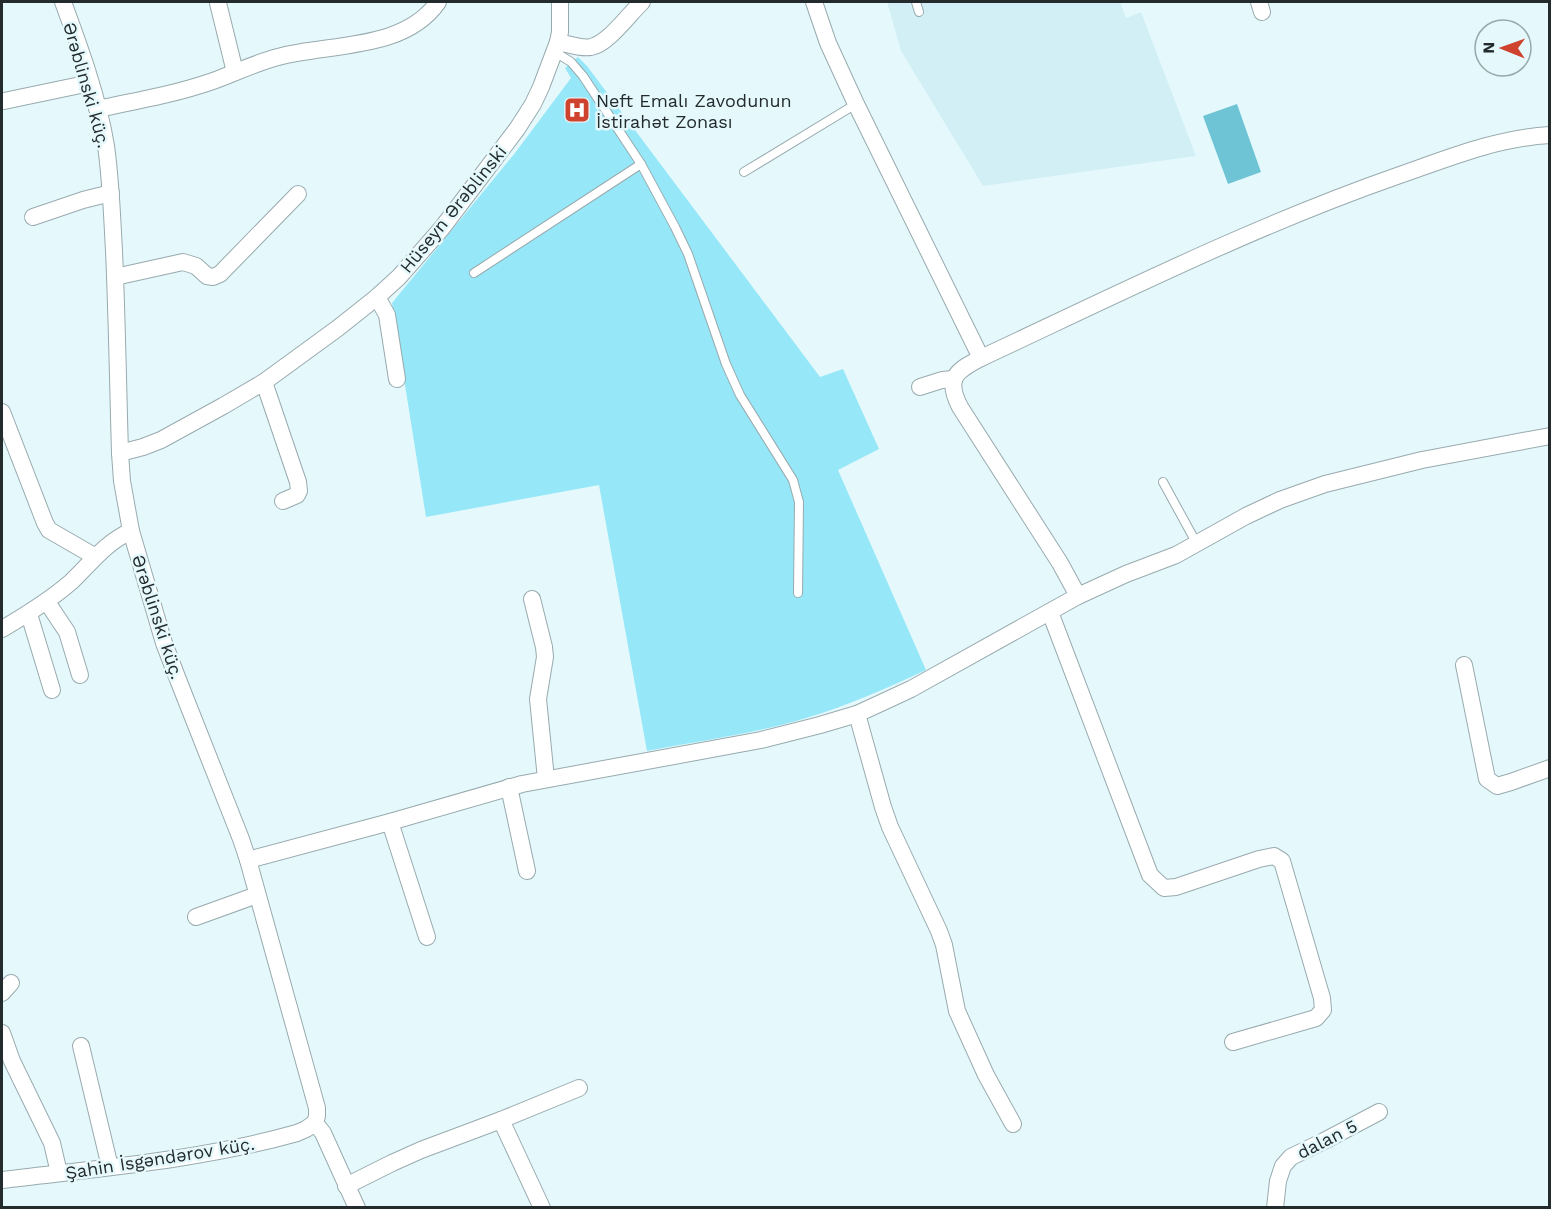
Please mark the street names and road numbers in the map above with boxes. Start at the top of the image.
street label: Ərəblinski küç. [59,20,115,150]
street label: Hüseyn Ərəblinski [395,141,511,277]
street label: Ərəblinski küç. [128,552,188,682]
street label: dalan 5 [1293,1115,1361,1163]
street label: Şahin İsgəndərov küç. [64,1133,256,1183]

